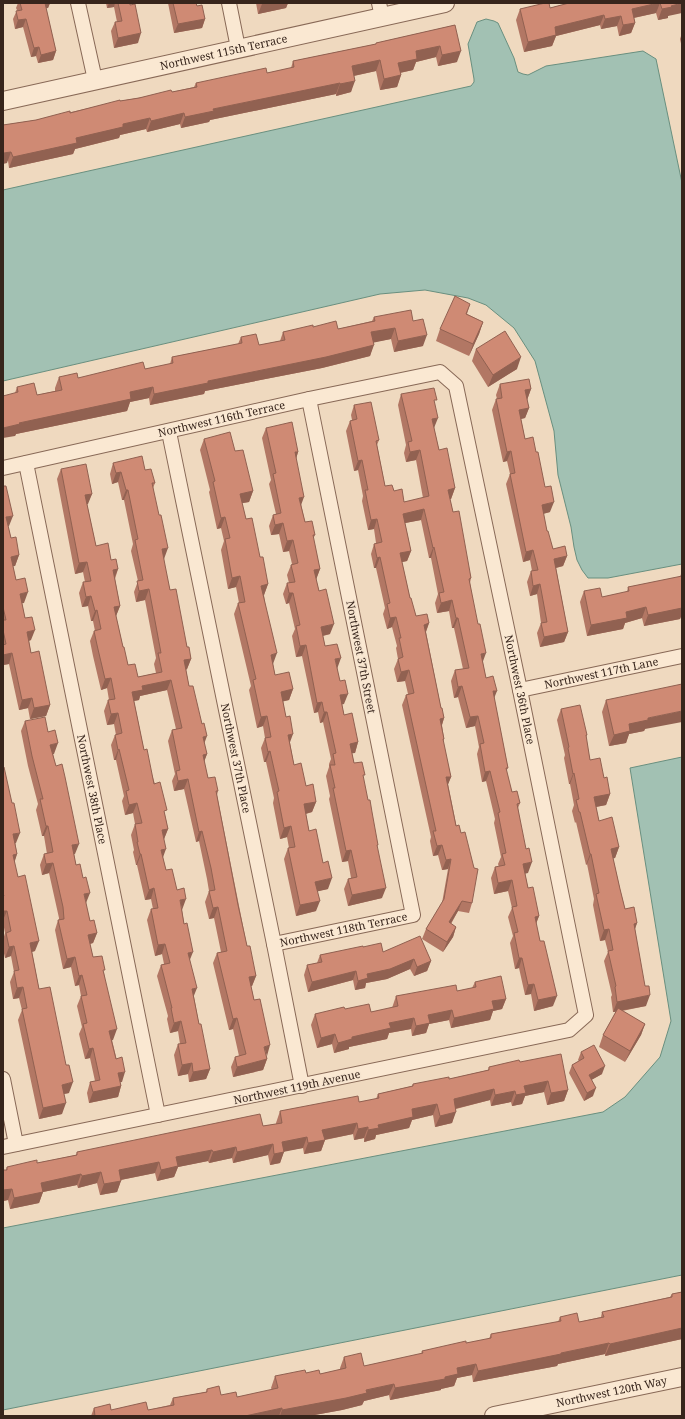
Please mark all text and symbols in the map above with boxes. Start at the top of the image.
street label: Northwest 115th Terrace [158,30,289,73]
street label: Northwest 116th Terrace [156,397,287,440]
street label: Northwest 37th Street [343,599,380,715]
street label: Northwest 36th Place [502,633,539,746]
street label: Northwest 117th Lane [543,653,660,692]
street label: Northwest 37th Place [218,702,255,814]
street label: Northwest 38th Place [74,733,111,846]
street label: Northwest 118th Terrace [278,908,409,950]
street label: Northwest 119th Avenue [232,1066,362,1107]
street label: Northwest 120th Way [555,1372,669,1410]

